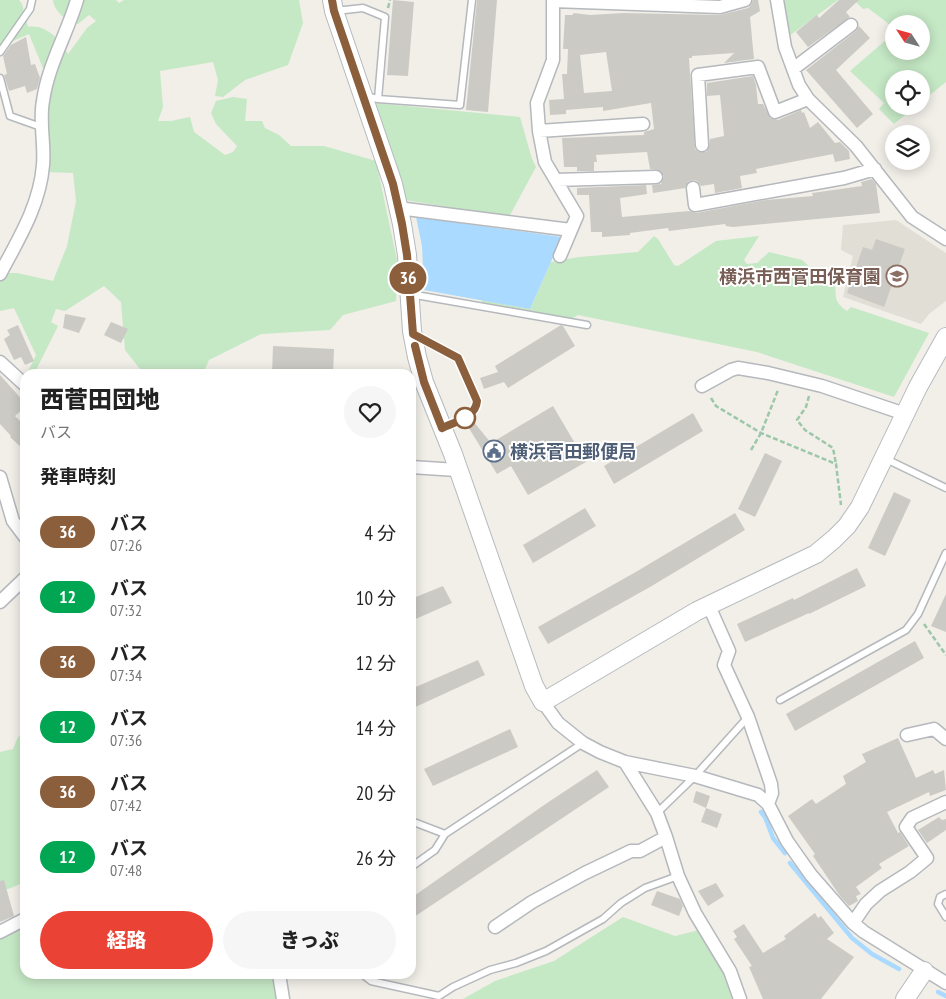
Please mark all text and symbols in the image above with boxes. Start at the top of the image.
north arrow [885,15,930,60]
map controls [885,15,930,170]
button: locate [885,70,930,115]
button: layers [885,125,930,170]
line badge: 36 [386,262,430,294]
school or university icon: 横浜市西菅田保育園 [885,264,909,288]
place label: 横浜市西菅田保育園 [719,265,881,288]
text: 36 [399,266,417,289]
text: 西菅田団地 [40,384,160,415]
button: heart [344,386,396,438]
unlabelled marker [454,407,476,429]
text: バス [40,422,72,442]
public building icon: 横浜菅田郵便局 [482,439,506,463]
place label: 横浜菅田郵便局 [510,440,636,463]
text: 発車時刻 [40,464,116,488]
text: バス [110,511,148,535]
text: 36 [59,520,76,543]
text: 4 分 [364,521,396,545]
text: 07:26 [110,535,142,555]
text: バス [110,576,148,600]
text: 12 [59,585,76,608]
text: 10 分 [356,586,396,610]
text: 07:32 [110,600,142,620]
text: バス [110,641,148,665]
text: 36 [59,650,76,673]
text: 12 分 [356,651,396,675]
text: 07:34 [110,665,142,685]
text: バス [110,706,148,730]
text: 12 [59,715,76,738]
text: 14 分 [356,716,396,740]
text: 07:36 [110,730,142,750]
text: バス [110,771,148,795]
text: 36 [59,780,76,803]
text: 20 分 [356,781,396,805]
text: 07:42 [110,795,142,815]
text: バス [110,836,148,860]
text: 12 [59,845,76,868]
text: 26 分 [356,846,396,870]
text: 07:48 [110,860,142,880]
button: 経路 [40,911,213,969]
button: きっぷ [223,911,396,969]

